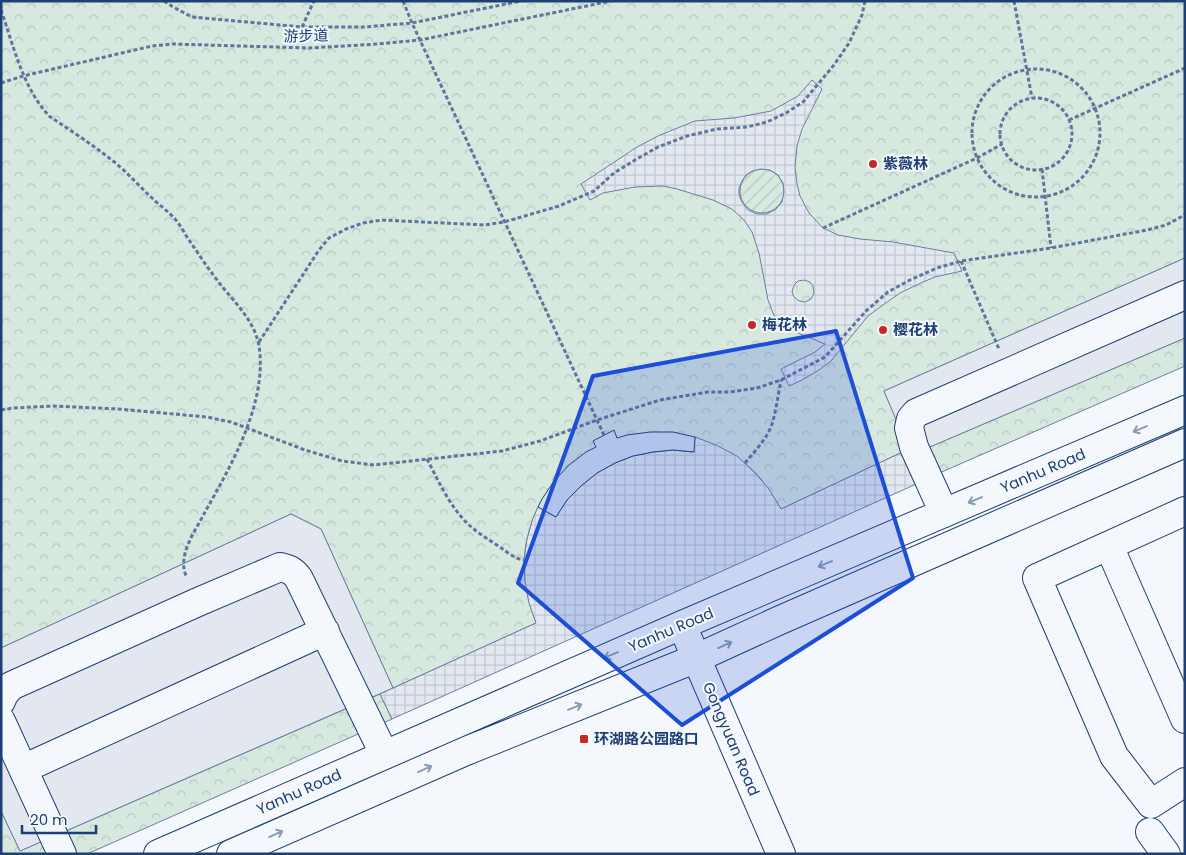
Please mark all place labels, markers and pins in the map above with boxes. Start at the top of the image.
place label: 紫薇林 [883,153,928,174]
marker: 紫薇林 [867,158,879,170]
place label: 梅花林 [762,314,807,335]
marker: 梅花林 [746,319,758,331]
place label: 樱花林 [893,319,938,340]
marker: 樱花林 [877,324,889,336]
place label: 环湖路公园路口 [594,728,699,749]
marker: 环湖路公园路口 [578,733,590,745]

